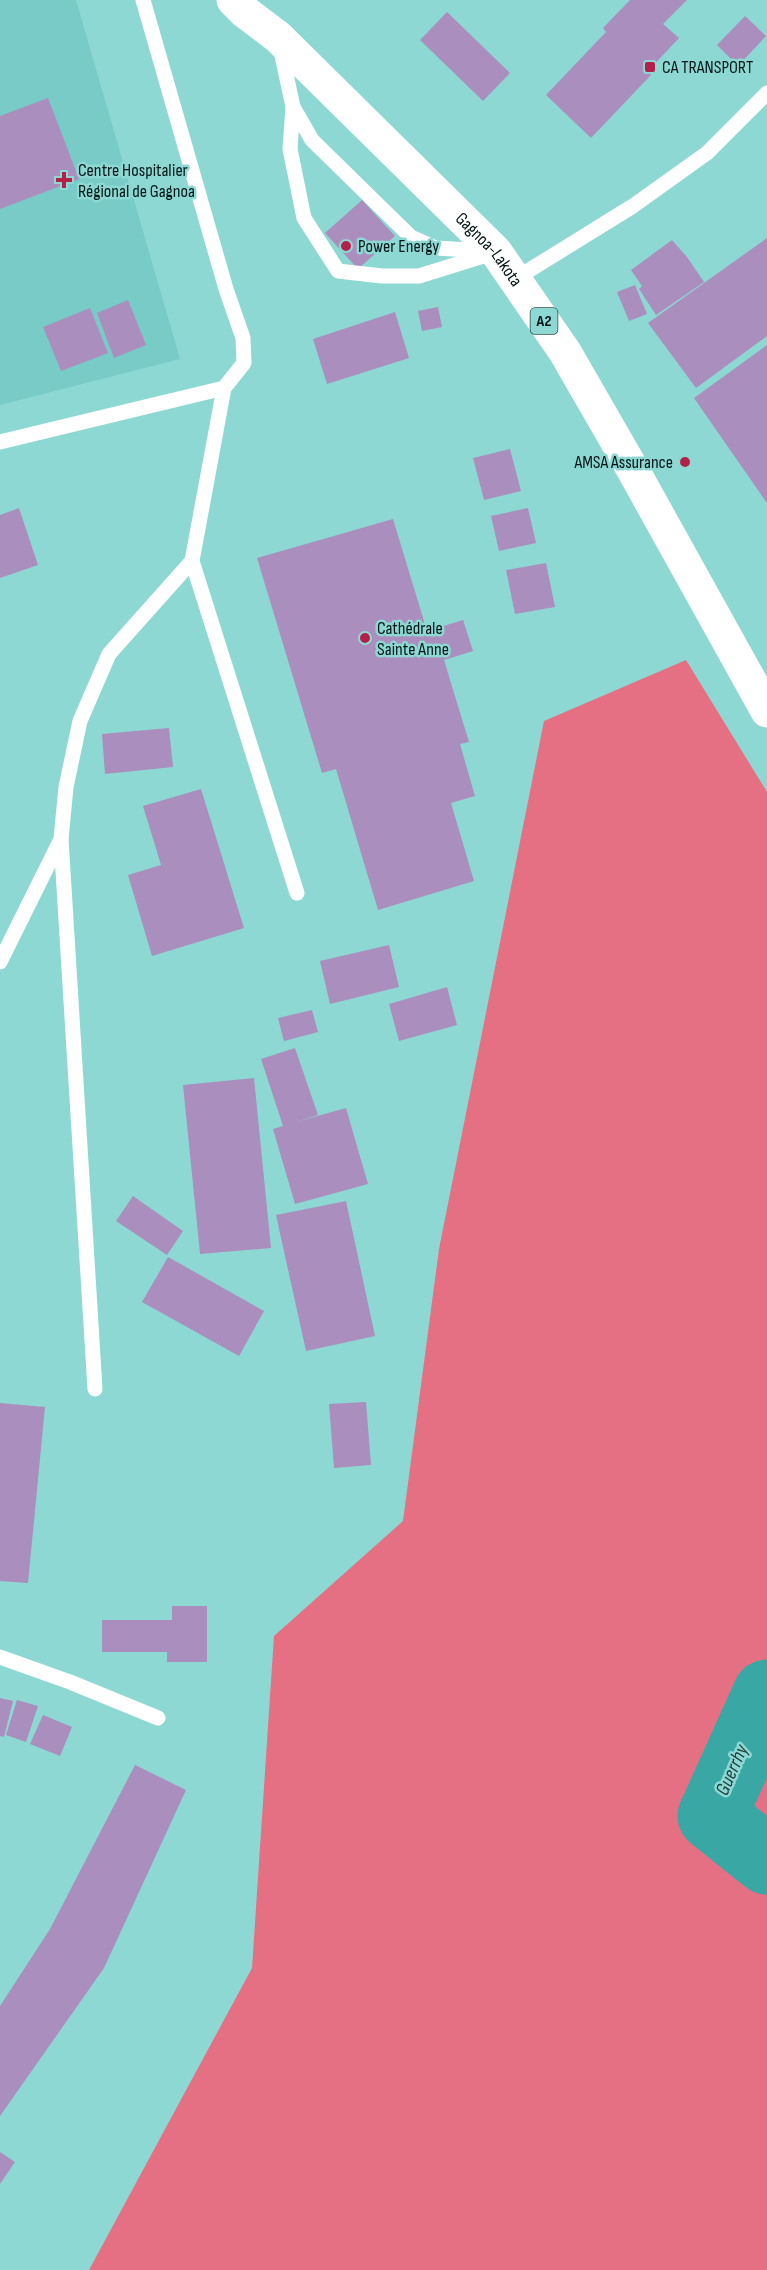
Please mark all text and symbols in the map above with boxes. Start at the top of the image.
place label: CA TRANSPORT [662,57,753,78]
marker: CA TRANSPORT [643,60,657,74]
place label: Centre Hospitalier Régional de Gagnoa [78,160,195,202]
marker: Centre Hospitalier Régional de Gagnoa [55,171,73,189]
street label: Gagnoa-Lakota [451,208,527,290]
place label: Power Energy [358,236,439,257]
marker: Power Energy [339,239,353,253]
road number: A2 [530,308,558,334]
place label: AMSA Assurance [573,452,673,473]
marker: AMSA Assurance [678,455,692,469]
place label: Cathédrale Sainte Anne [377,618,449,660]
marker: Cathédrale Sainte Anne [358,631,372,645]
water label: Guerrhy [710,1740,754,1799]

